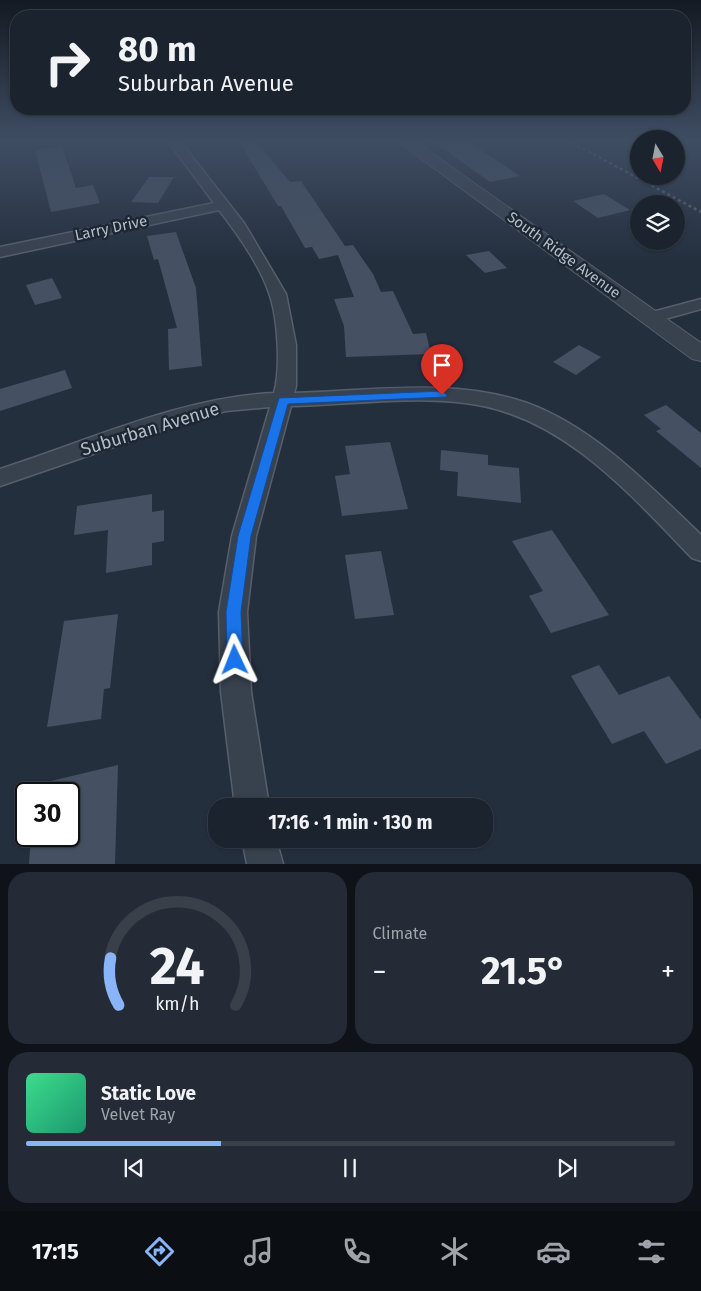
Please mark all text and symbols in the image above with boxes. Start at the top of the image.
text: 80 m [118,28,197,70]
icon: right [35,30,100,95]
text: Suburban Avenue [118,70,294,97]
north arrow [630,130,685,185]
map controls [630,130,685,250]
button: layers [630,195,685,250]
street label: South Ridge Avenue [504,208,624,302]
street label: Larry Drive [73,212,149,244]
pin [421,344,463,395]
icon: arrive [428,351,456,379]
street label: Suburban Avenue [78,397,222,461]
position arrow [208,633,260,685]
speed limit sign: 30 [15,782,80,847]
text: 17:16 · 1 min · 130 m [268,811,433,834]
text: Climate [373,924,427,943]
text: 24 [150,935,205,998]
text: 21.5° [481,948,567,994]
text: − [373,955,387,988]
text: + [661,955,675,988]
text: km/h [155,993,199,1015]
text: Static Love [101,1082,196,1105]
text: Velvet Ray [101,1105,175,1124]
icon: previous [120,1154,148,1182]
icon: pause [336,1154,364,1182]
icon: next [553,1154,581,1182]
icon: directions [142,1234,177,1269]
icon: music [241,1234,276,1269]
icon: phone [339,1234,374,1269]
icon: climate [437,1234,472,1269]
icon: car [536,1234,571,1269]
icon: filters [634,1234,669,1269]
text: 17:15 [32,1238,79,1265]

